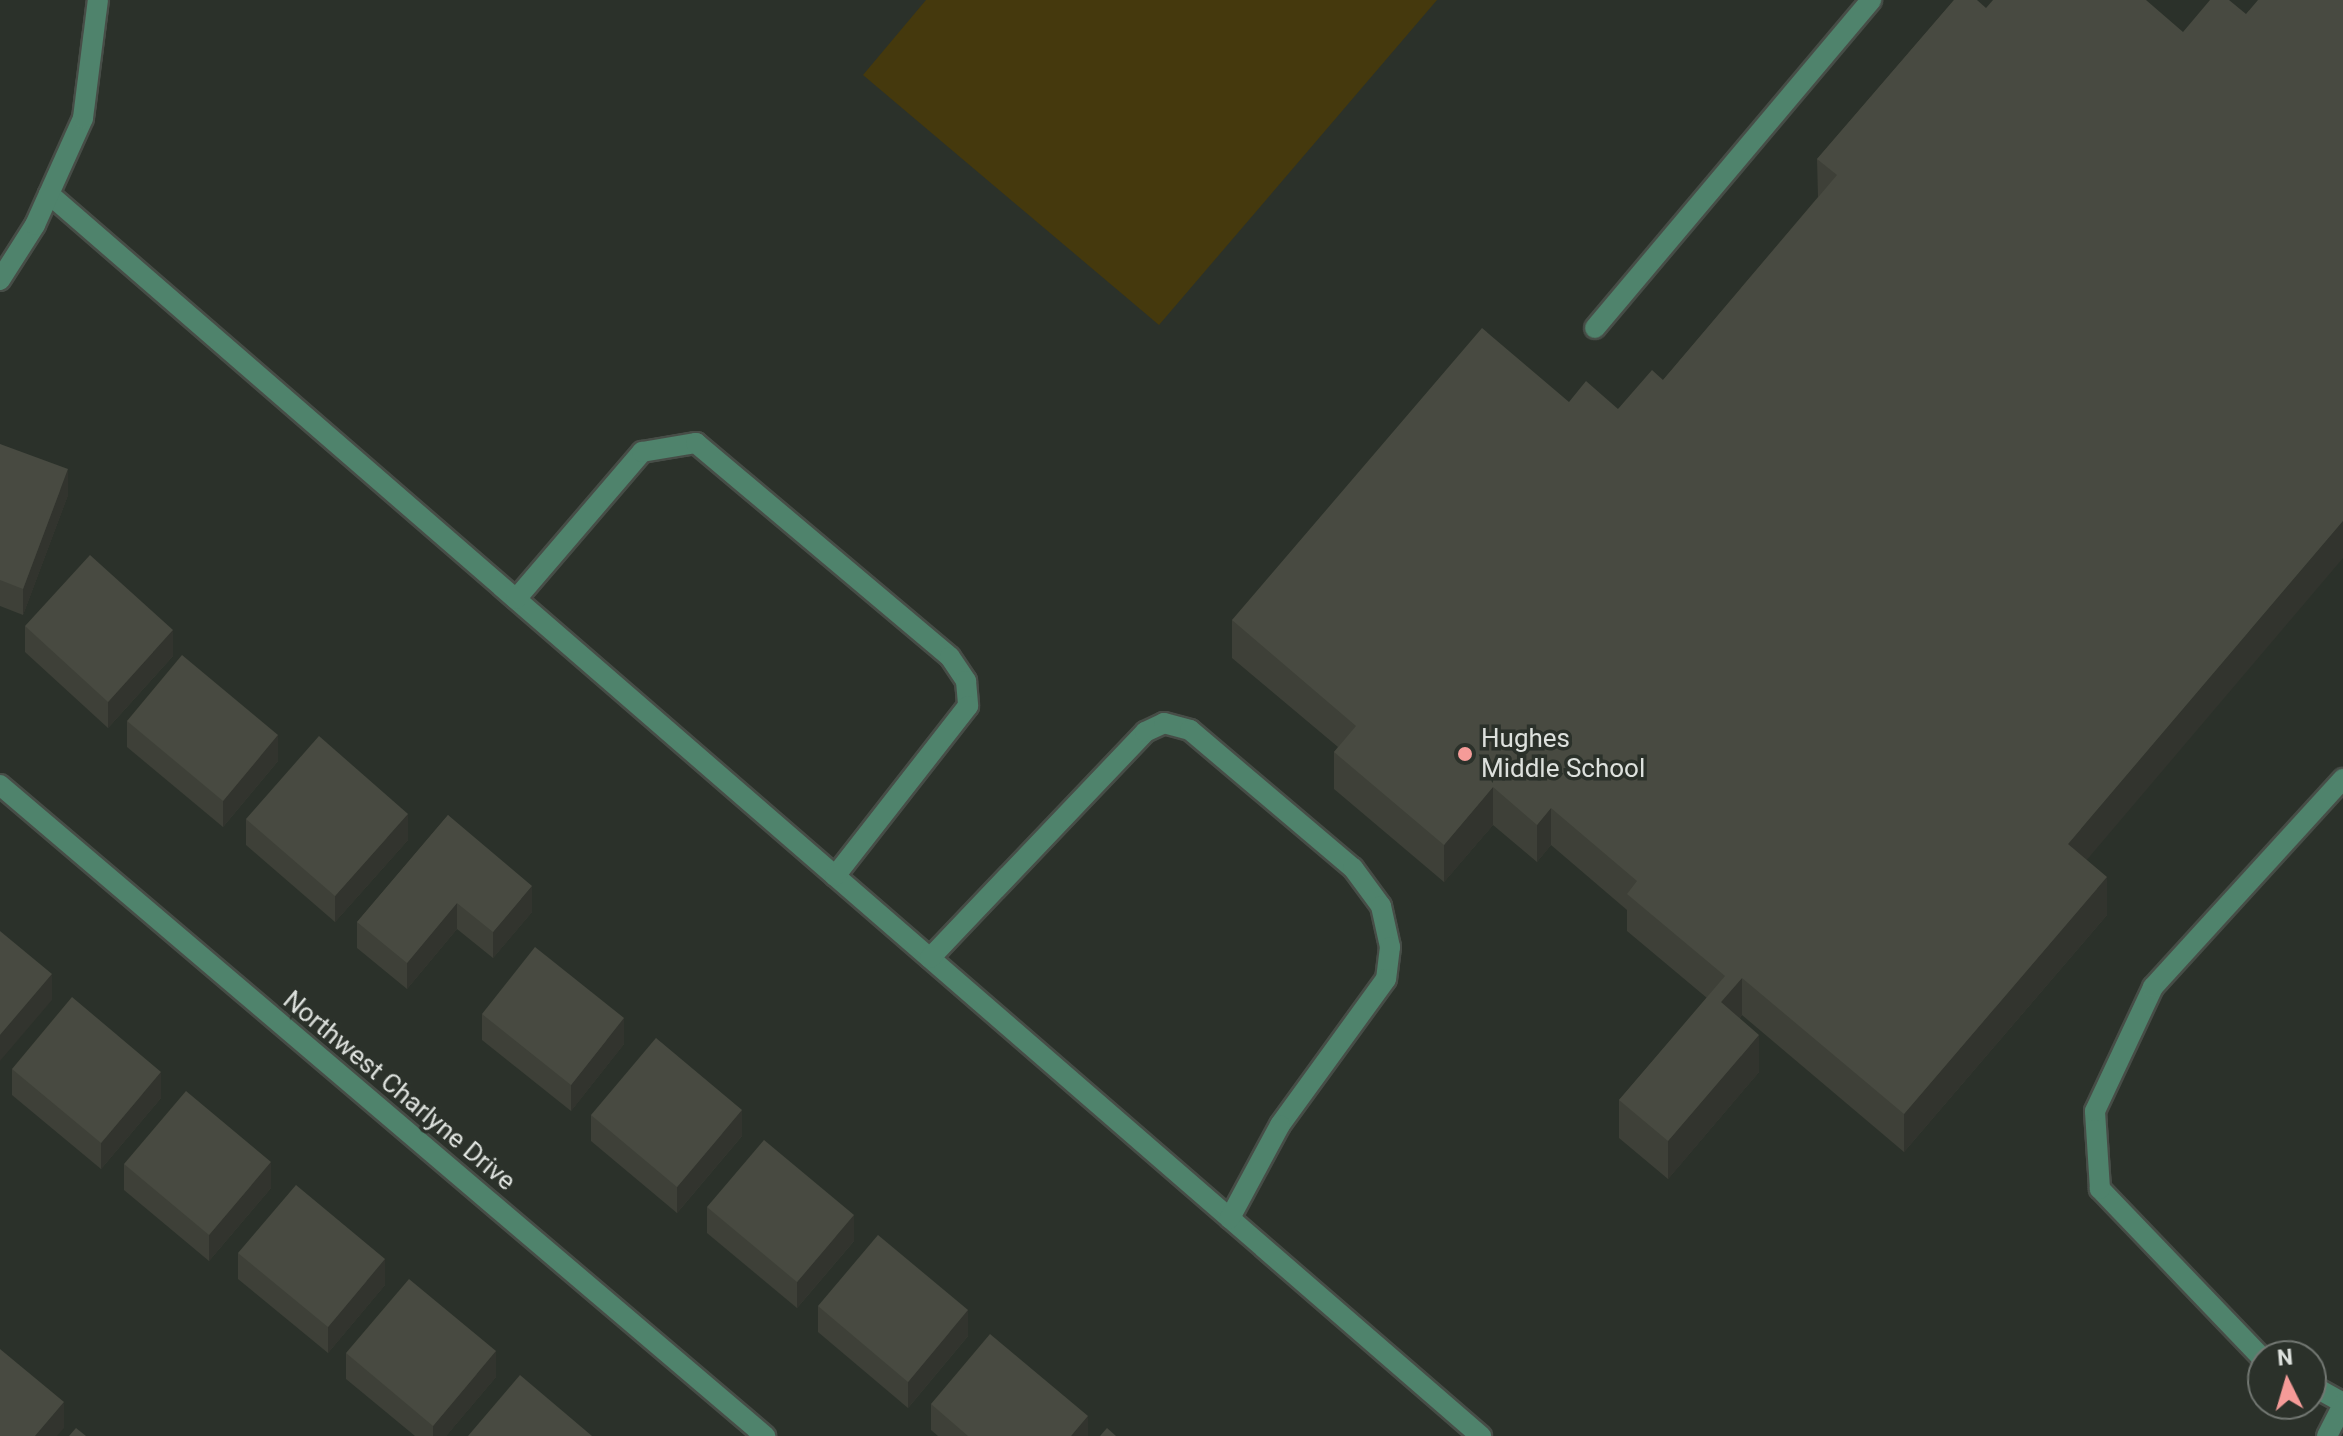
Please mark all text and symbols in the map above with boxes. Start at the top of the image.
place label: Hughes Middle School [1481,723,1645,784]
marker: Hughes Middle School [1456,745,1474,763]
street label: Northwest Charlyne Drive [277,985,521,1197]
north arrow [2247,1340,2327,1420]
text: N [2276,1344,2294,1371]

